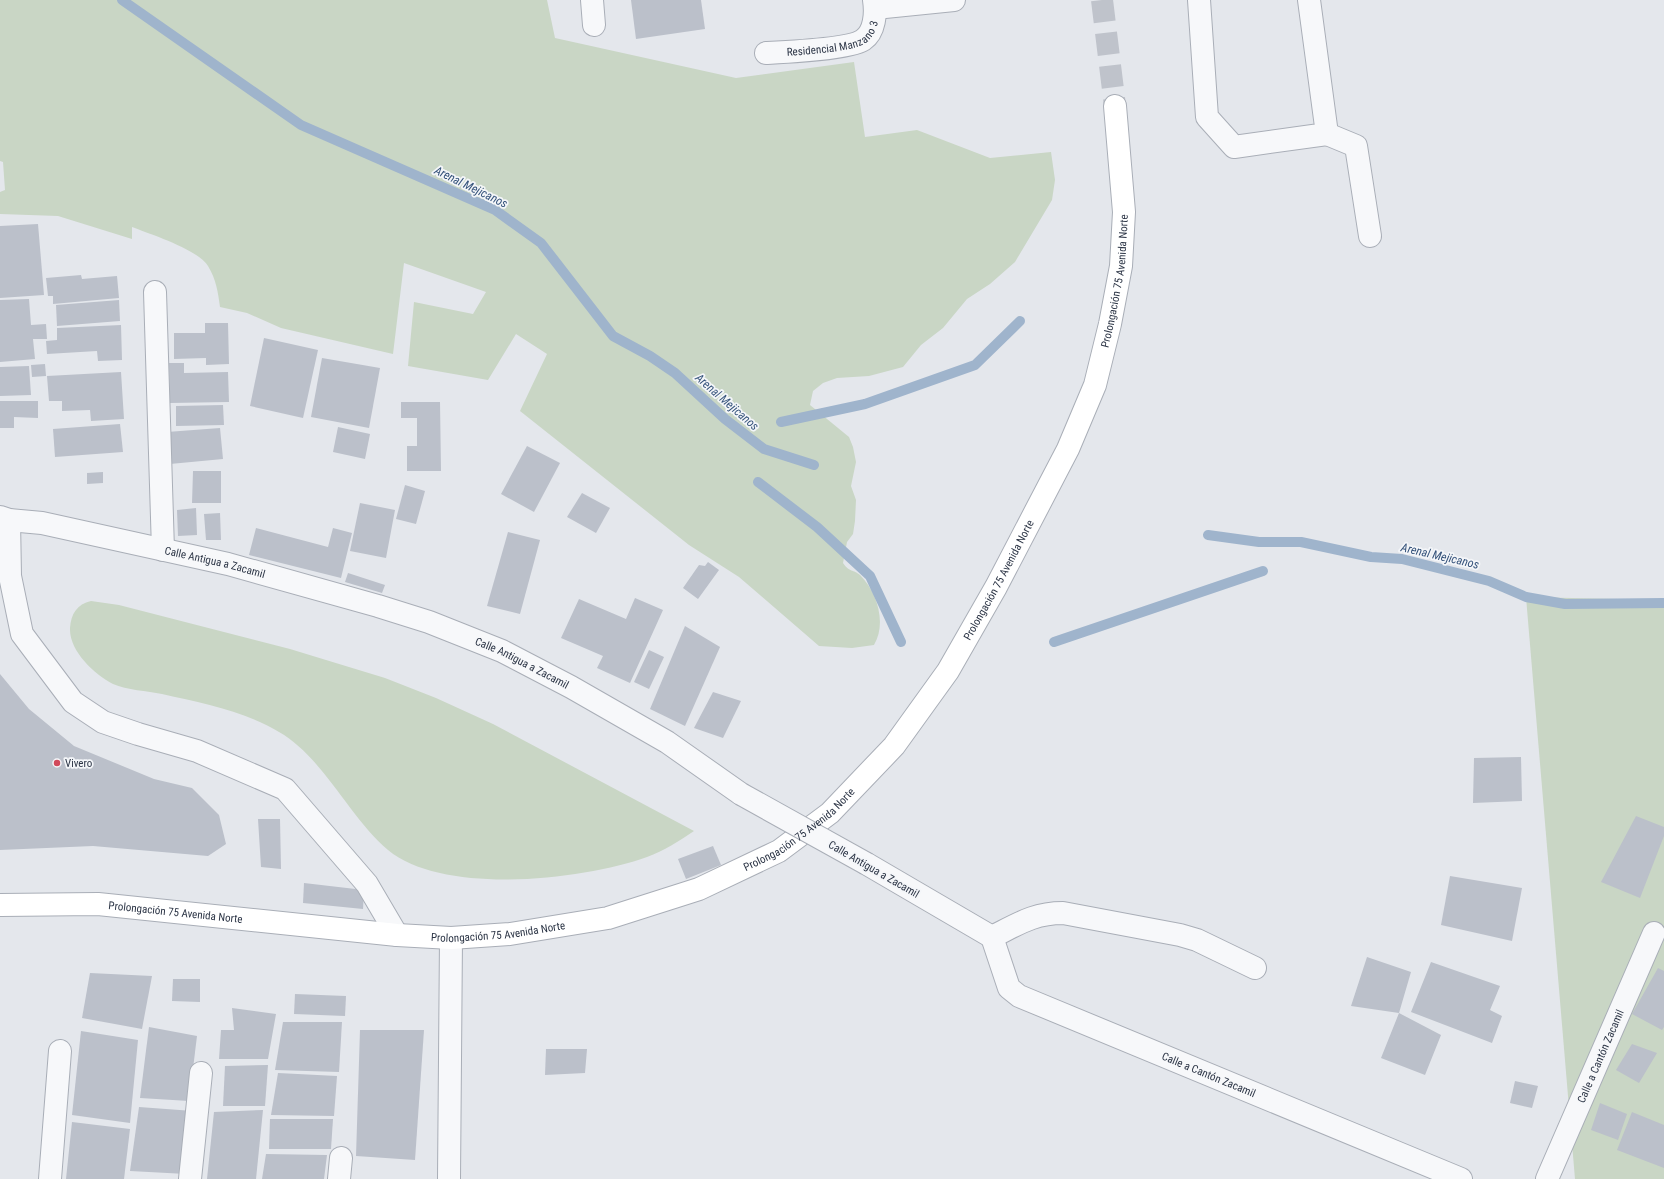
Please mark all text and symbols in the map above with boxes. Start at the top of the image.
street label: Residencial Manzano 3 [786,19,881,59]
water label: Arenal Mejicanos [431,163,510,211]
street label: Prolongación 75 Avenida Norte [1098,214,1131,349]
water label: Arenal Mejicanos [692,370,762,433]
street label: Prolongación 75 Avenida Norte [961,518,1037,643]
water label: Arenal Mejicanos [1399,540,1480,572]
street label: Calle Antigua a Zacamil [163,544,267,581]
street label: Calle Antigua a Zacamil [473,635,571,692]
place label: Vivero [65,757,93,770]
marker: Vivero [52,758,62,768]
street label: Prolongación 75 Avenida Norte [742,785,858,874]
street label: Calle Antigua a Zacamil [826,838,921,901]
street label: Prolongación 75 Avenida Norte [108,899,243,926]
street label: Prolongación 75 Avenida Norte [431,919,566,945]
street label: Calle a Cantón Zacamil [1575,1008,1627,1105]
street label: Calle a Cantón Zacamil [1160,1050,1257,1100]

